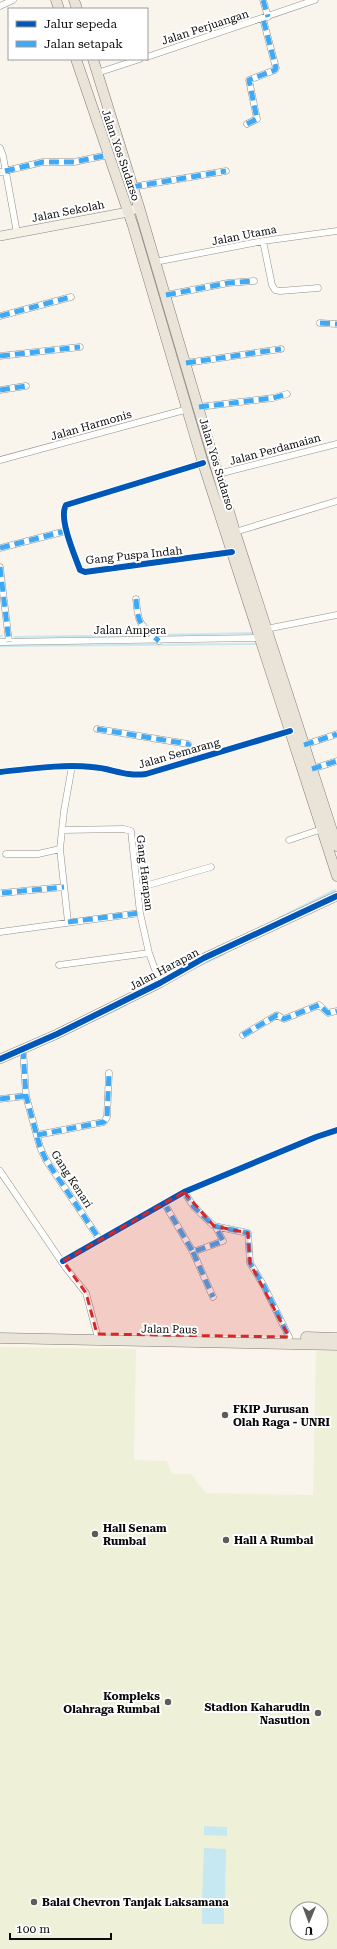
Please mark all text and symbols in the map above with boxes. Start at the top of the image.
street label: Jalan Perjuangan [160,7,250,48]
legend [8,8,148,60]
text: Jalur sepeda [44,17,118,31]
text: Jalan setapak [44,37,123,51]
street label: Jalan Yos Sudarso [99,108,142,203]
street label: Jalan Sekolah [31,198,106,225]
street label: Jalan Utama [211,223,278,248]
street label: Jalan Harmonis [49,408,133,443]
street label: Jalan Yos Sudarso [196,416,237,512]
street label: Jalan Perdamaian [228,431,322,468]
street label: Gang Puspa Indah [85,544,183,567]
street label: Jalan Ampera [94,624,166,637]
street label: Jalan Semarang [137,735,222,771]
street label: Gang Harapan [133,834,156,912]
street label: Jalan Harapan [127,946,201,993]
street label: Gang Kenari [48,1148,95,1211]
street label: Jalan Paus [141,1323,197,1336]
place label: FKIP Jurusan Olah Raga - UNRI [233,1403,331,1429]
marker: FKIP Jurusan Olah Raga - UNRI [220,1410,230,1420]
place label: Hall Senam Rumbai [103,1522,167,1548]
marker: Hall Senam Rumbai [90,1529,100,1539]
place label: Hall A Rumbai [234,1534,314,1547]
marker: Hall A Rumbai [221,1535,231,1545]
place label: Kompleks Olahraga Rumbai [63,1690,160,1716]
marker: Kompleks Olahraga Rumbai [163,1697,173,1707]
place label: Stadion Kaharudin Nasution [204,1701,311,1727]
marker: Stadion Kaharudin Nasution [313,1708,323,1718]
place label: Balai Chevron Tanjak Laksamana [42,1896,229,1909]
marker: Balai Chevron Tanjak Laksamana [29,1897,39,1907]
north arrow [289,1901,329,1941]
scale bar [10,1915,111,1941]
text: 100 m [16,1922,50,1936]
text: U [304,1924,313,1937]

